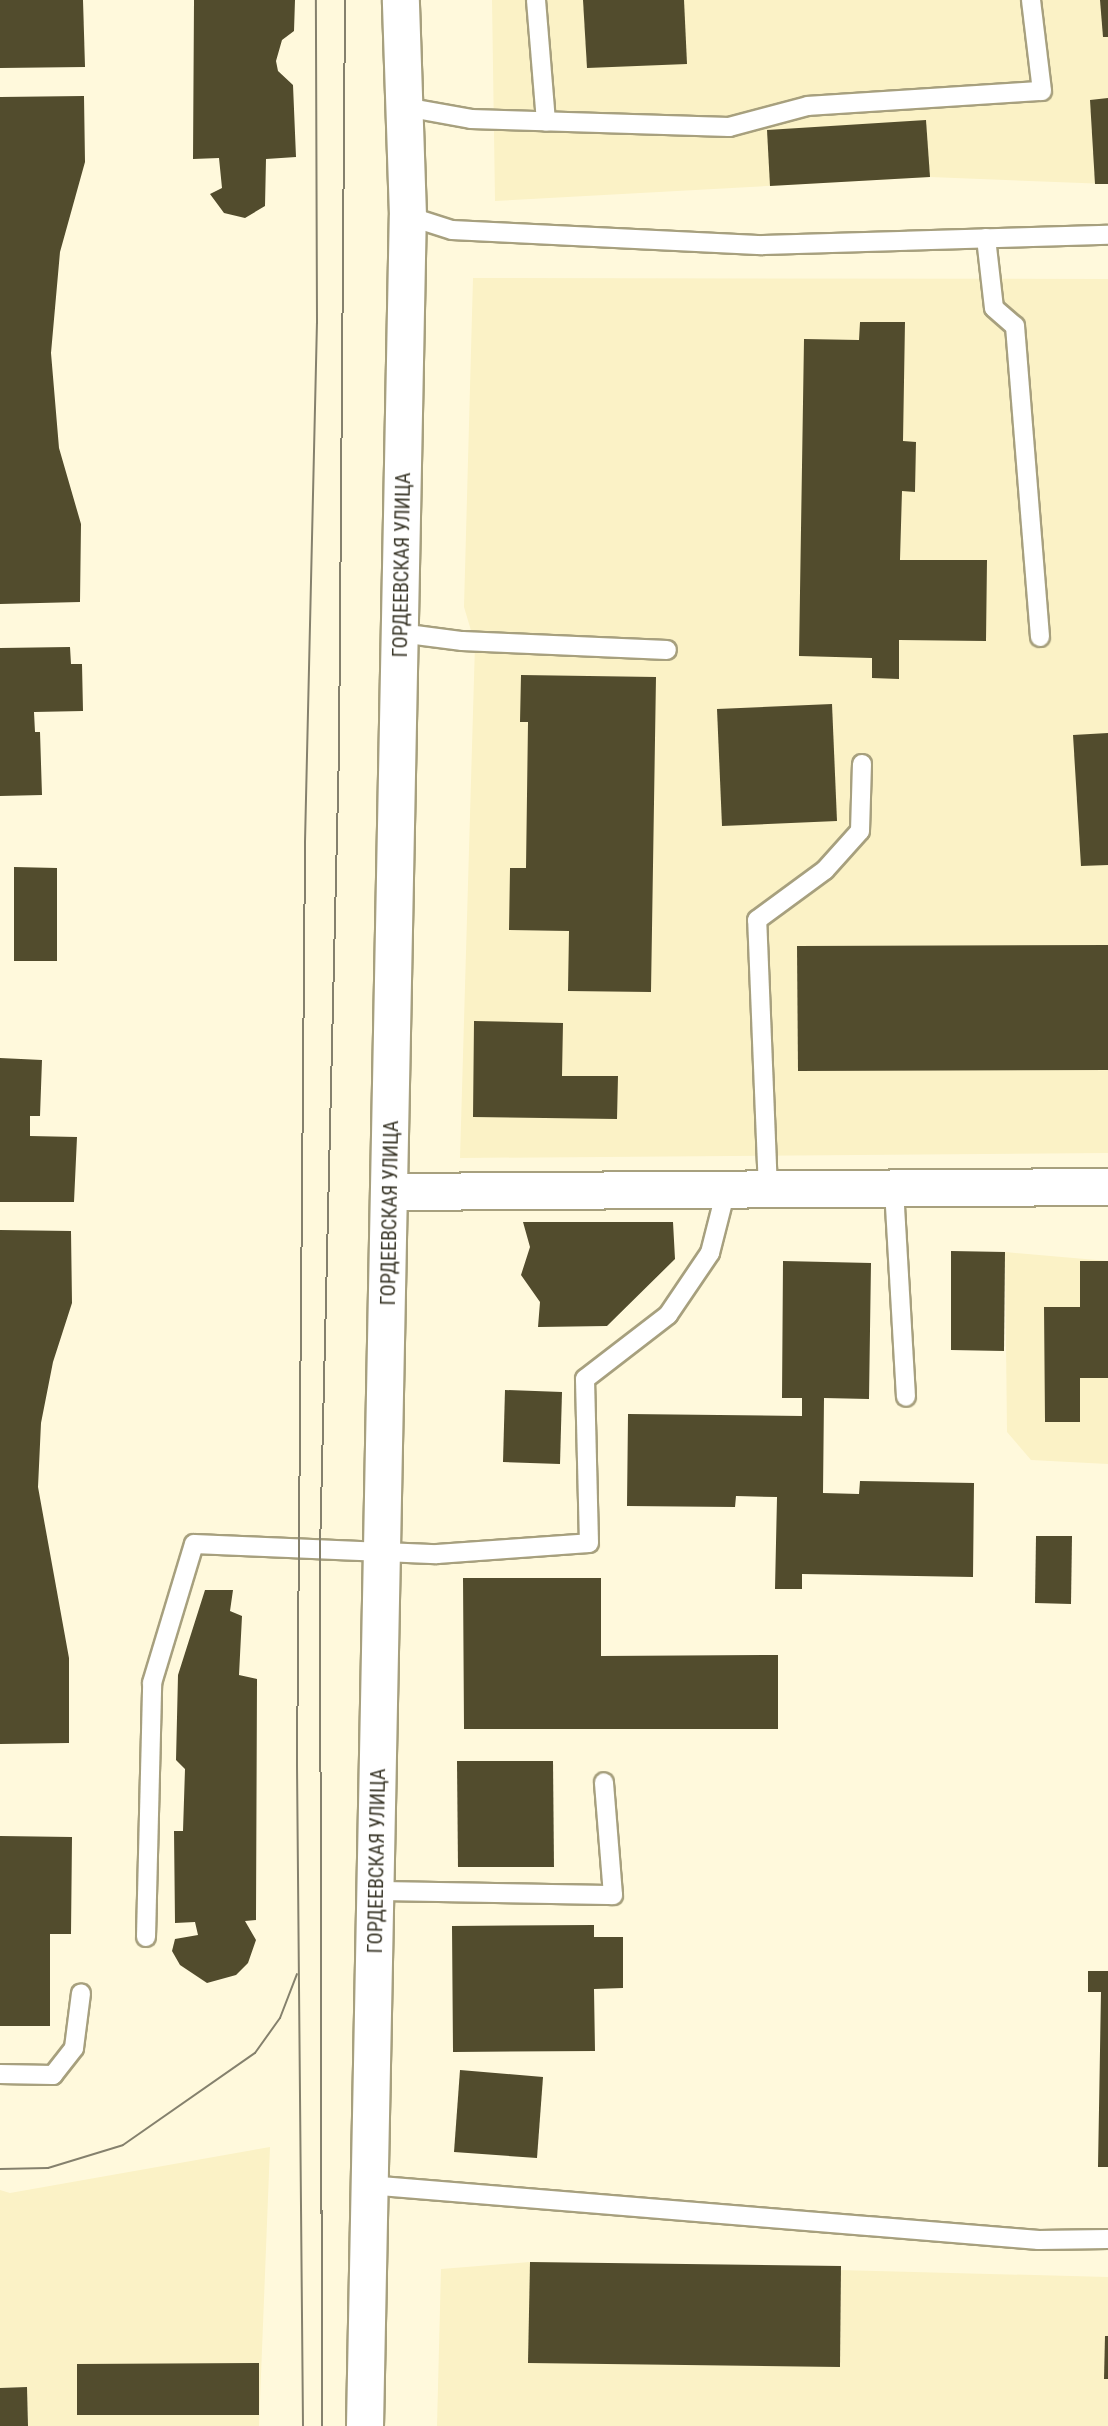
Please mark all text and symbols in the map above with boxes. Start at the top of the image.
street label: ГОРДЕЕВСКАЯ УЛИЦА [388,472,416,658]
street label: ГОРДЕЕВСКАЯ УЛИЦА [376,1120,404,1306]
street label: ГОРДЕЕВСКАЯ УЛИЦА [363,1768,391,1954]

